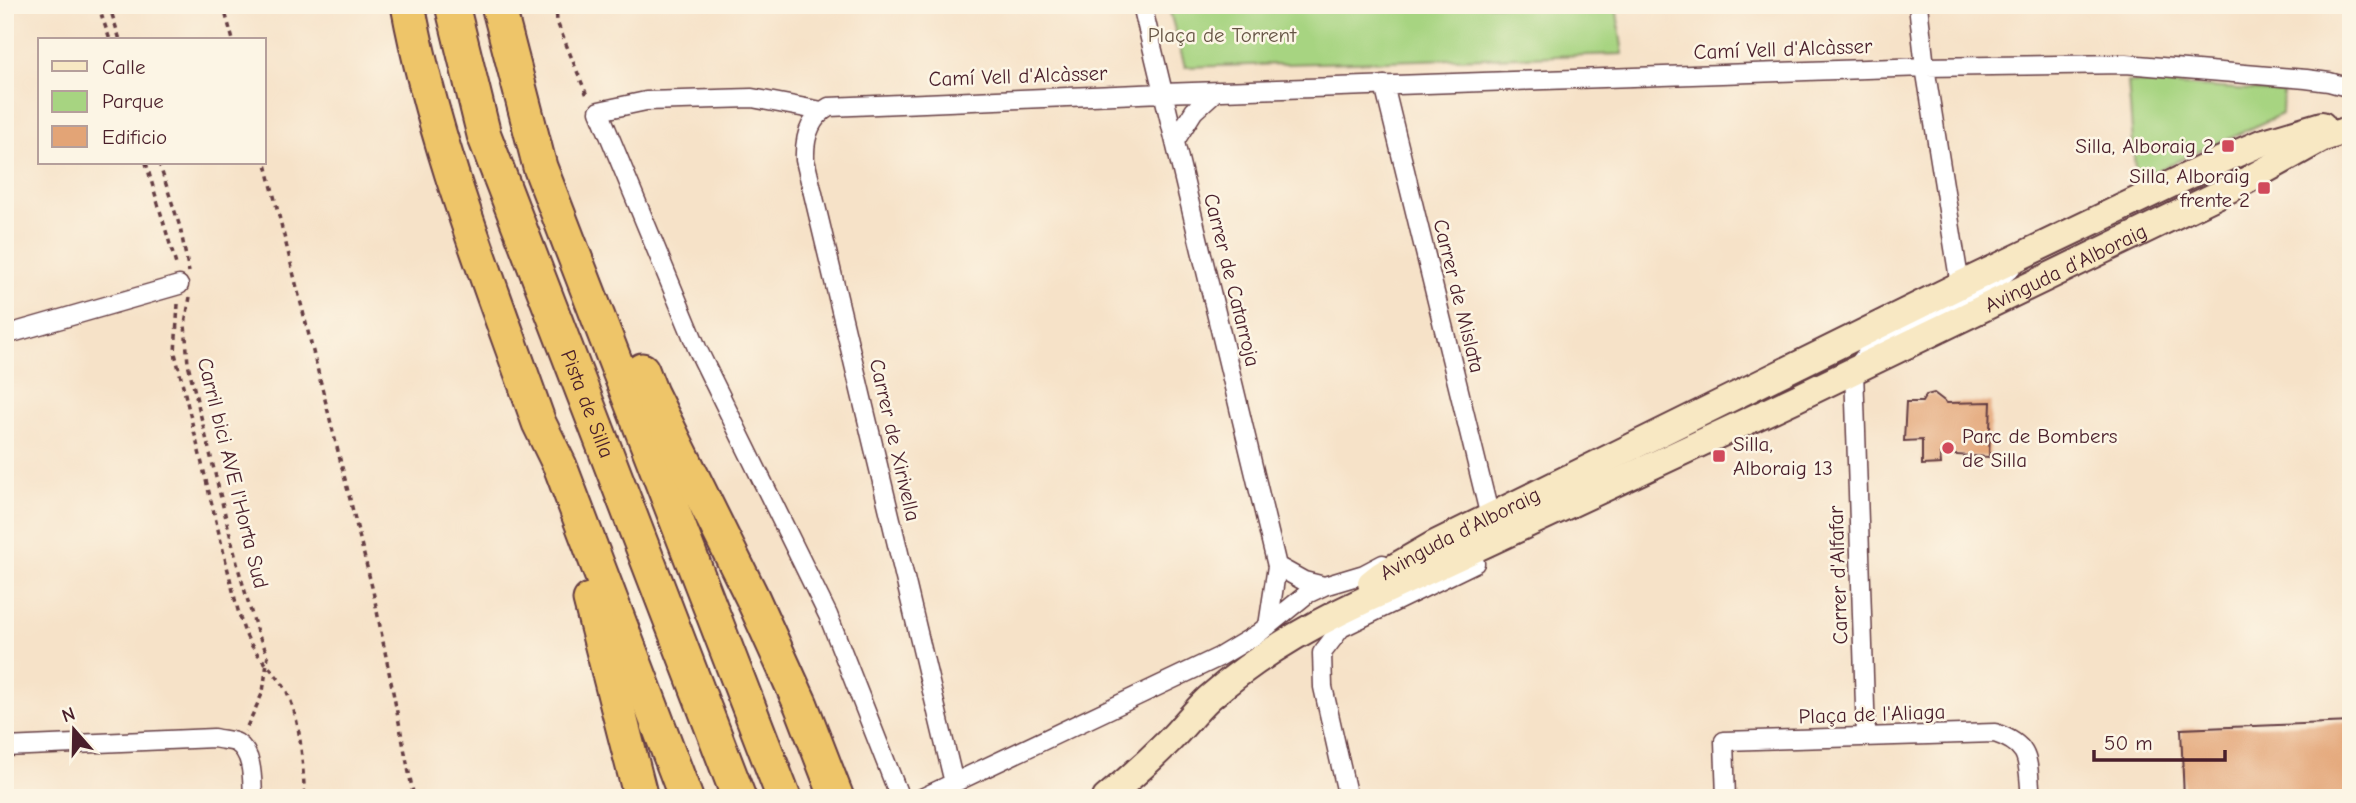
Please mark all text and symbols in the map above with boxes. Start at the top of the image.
park label: Plaça de Torrent [1148,23,1297,47]
street label: Camí Vell d'Alcàsser [1693,34,1873,64]
legend [38,38,266,164]
text: Calle [102,55,145,79]
street label: Camí Vell d'Alcàsser [928,61,1108,91]
text: Parque [102,89,164,113]
text: Edificio [102,125,167,149]
place label: Silla, Alboraig 2 [2075,134,2214,158]
marker: Silla, Alboraig 2 [2220,138,2236,154]
place label: Silla, Alboraig frente 2 [2129,164,2250,212]
marker: Silla, Alboraig frente 2 [2256,180,2272,196]
street label: Carrer de Catarroja [1199,191,1265,369]
street label: Carrer de Mislata [1428,217,1490,375]
street label: Avinguda d’Alboraig [1981,219,2151,317]
street label: Pista de Silla [556,347,619,461]
street label: Carril bici AVE l'Horta Sud [193,355,273,591]
street label: Carrer de Xirivella [865,357,925,523]
place label: Parc de Bombers de Silla [1962,424,2118,472]
place label: Silla, Alboraig 13 [1733,432,1833,480]
marker: Parc de Bombers de Silla [1940,440,1956,456]
marker: Silla, Alboraig 13 [1711,448,1727,464]
street label: Avinguda d’Alboraig [1376,482,1544,585]
street label: Carrer d'Alfafar [1824,505,1852,645]
north arrow [38,694,108,764]
street label: Plaça de l'Aliaga [1798,699,1946,729]
text: N [59,703,78,727]
scale bar [2094,719,2225,763]
text: 50 m [2104,731,2153,755]

